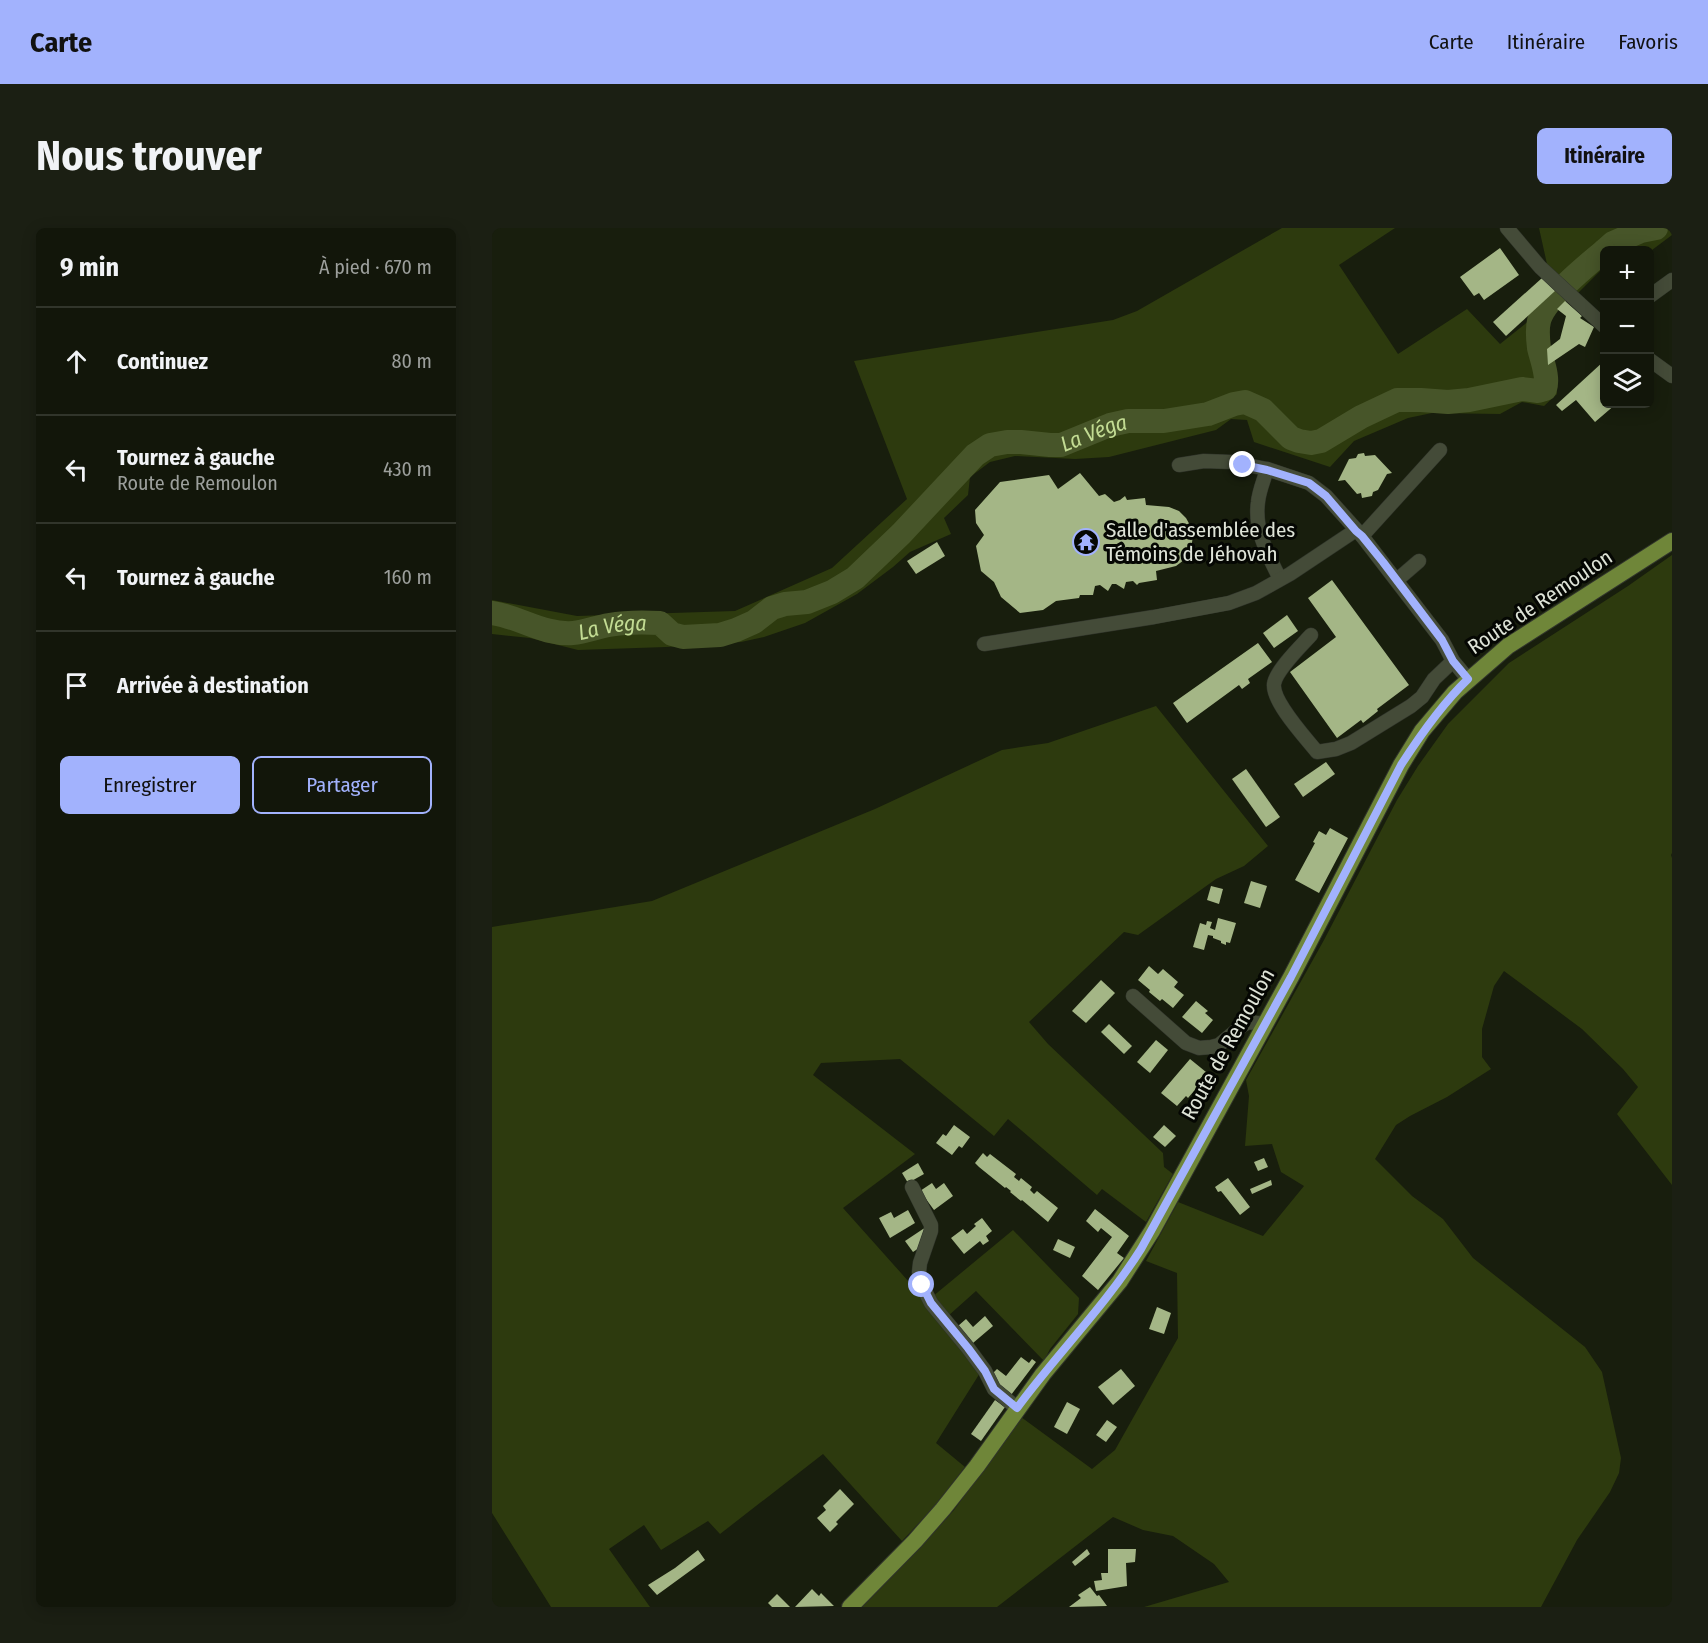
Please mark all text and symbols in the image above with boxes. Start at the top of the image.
text: Carte [30,26,92,59]
text: Carte [1429,29,1474,55]
text: Itinéraire [1507,29,1585,55]
text: Favoris [1618,29,1678,55]
button: Itinéraire [1537,128,1672,184]
text: Nous trouver [36,131,262,181]
map controls [1600,246,1654,408]
button: + [1600,246,1654,300]
text: 9 min [60,252,119,283]
text: À pied · 670 m [319,255,432,279]
button: − [1600,300,1654,354]
icon: ahead [60,345,93,378]
text: Continuez [117,348,208,375]
text: 80 m [392,349,432,373]
button: layers [1600,354,1654,408]
water label: La Véga [1056,409,1130,458]
text: Tournez à gauche [117,444,275,471]
route end [1229,451,1255,477]
icon: left [60,453,93,486]
text: 430 m [383,457,432,481]
text: Route de Remoulon [117,471,278,495]
place label: Salle d'assemblée des Témoins de Jéhovah [1106,517,1295,567]
temple icon: Salle d'assemblée des Témoins de Jéhovah [1071,527,1101,557]
street label: Route de Remoulon [1463,544,1617,660]
icon: left [60,561,93,594]
text: Tournez à gauche [117,564,275,591]
text: 160 m [384,565,432,589]
water label: La Véga [575,609,647,646]
icon: arrive [60,669,93,702]
text: Arrivée à destination [117,672,309,699]
button: Enregistrer [60,756,240,814]
button: Partager [252,756,432,814]
street label: Route de Remoulon [1176,964,1280,1124]
route start [908,1271,934,1297]

